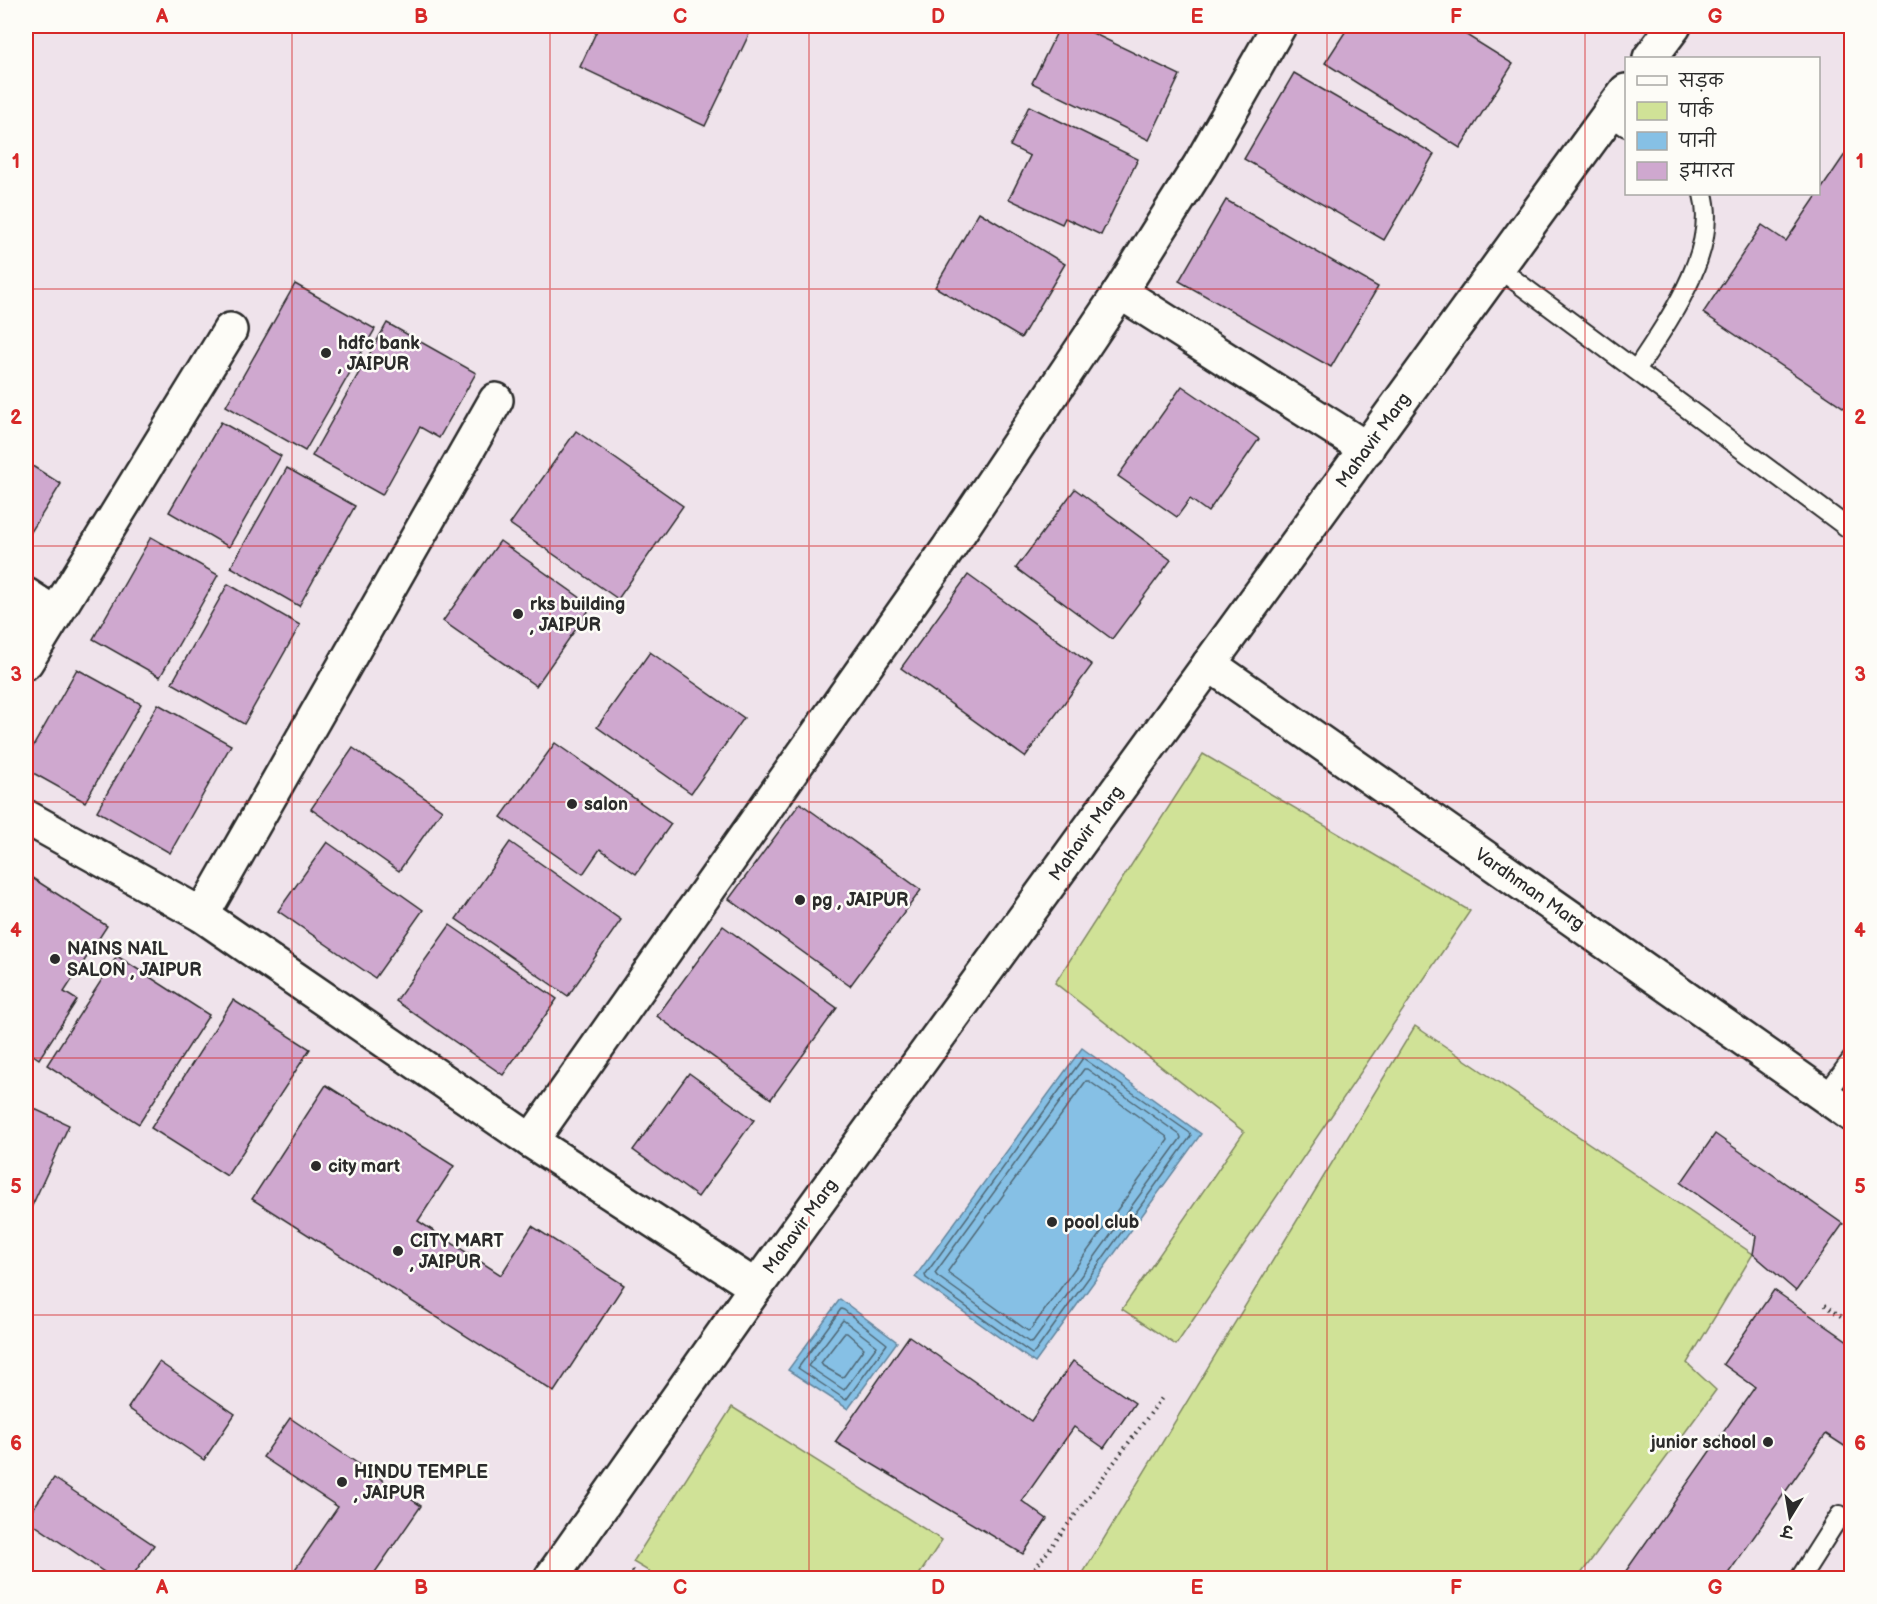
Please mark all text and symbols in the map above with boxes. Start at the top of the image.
text: A [155,5,169,29]
text: B [414,5,428,29]
text: C [673,5,687,29]
text: D [931,5,945,29]
text: E [1191,5,1204,29]
text: F [1450,5,1462,29]
text: G [1708,5,1723,29]
legend [1625,57,1820,195]
text: सड़क [1678,71,1724,92]
text: पार्क [1678,97,1714,122]
text: पानी [1678,127,1717,152]
text: 1 [12,150,20,174]
text: 1 [1856,150,1864,174]
text: इमारत [1679,161,1735,182]
place label: hdfc bank , JAIPUR [337,333,420,375]
marker: hdfc bank , JAIPUR [319,346,333,360]
street label: Mahavir Marg [1332,389,1415,492]
text: 2 [10,406,22,430]
text: 2 [1854,406,1866,430]
place label: rks building , JAIPUR [529,594,625,636]
marker: rks building , JAIPUR [511,607,525,621]
text: 3 [10,663,22,687]
text: 3 [1854,663,1866,687]
street label: Mahavir Marg [1045,782,1128,885]
place label: salon [584,794,628,815]
marker: salon [565,797,579,811]
street label: Vardhman Marg [1471,844,1588,935]
place label: pg , JAIPUR [812,890,908,911]
marker: pg , JAIPUR [793,893,807,907]
text: 4 [10,919,22,943]
text: 4 [1854,919,1866,943]
place label: NAINS NAIL SALON , JAIPUR [67,939,201,981]
marker: NAINS NAIL SALON , JAIPUR [48,952,62,966]
place label: city mart [328,1156,400,1177]
marker: city mart [309,1159,323,1173]
text: 5 [10,1175,22,1199]
street label: Mahavir Marg [759,1175,842,1278]
text: 5 [1854,1175,1866,1199]
place label: pool club [1064,1212,1140,1233]
marker: pool club [1045,1215,1059,1229]
place label: CITY MART , JAIPUR [409,1231,504,1273]
marker: CITY MART , JAIPUR [391,1244,405,1258]
text: 6 [10,1432,22,1456]
place label: junior school [1650,1432,1756,1453]
text: 6 [1854,1432,1866,1456]
marker: junior school [1761,1435,1775,1449]
place label: HINDU TEMPLE , JAIPUR [353,1462,488,1504]
marker: HINDU TEMPLE , JAIPUR [335,1475,349,1489]
north arrow [1760,1487,1820,1547]
text: उ [1779,1520,1796,1541]
text: A [155,1576,169,1600]
text: B [414,1576,428,1600]
text: C [673,1576,687,1600]
text: D [931,1576,945,1600]
text: E [1191,1576,1204,1600]
text: F [1450,1576,1462,1600]
text: G [1708,1576,1723,1600]

